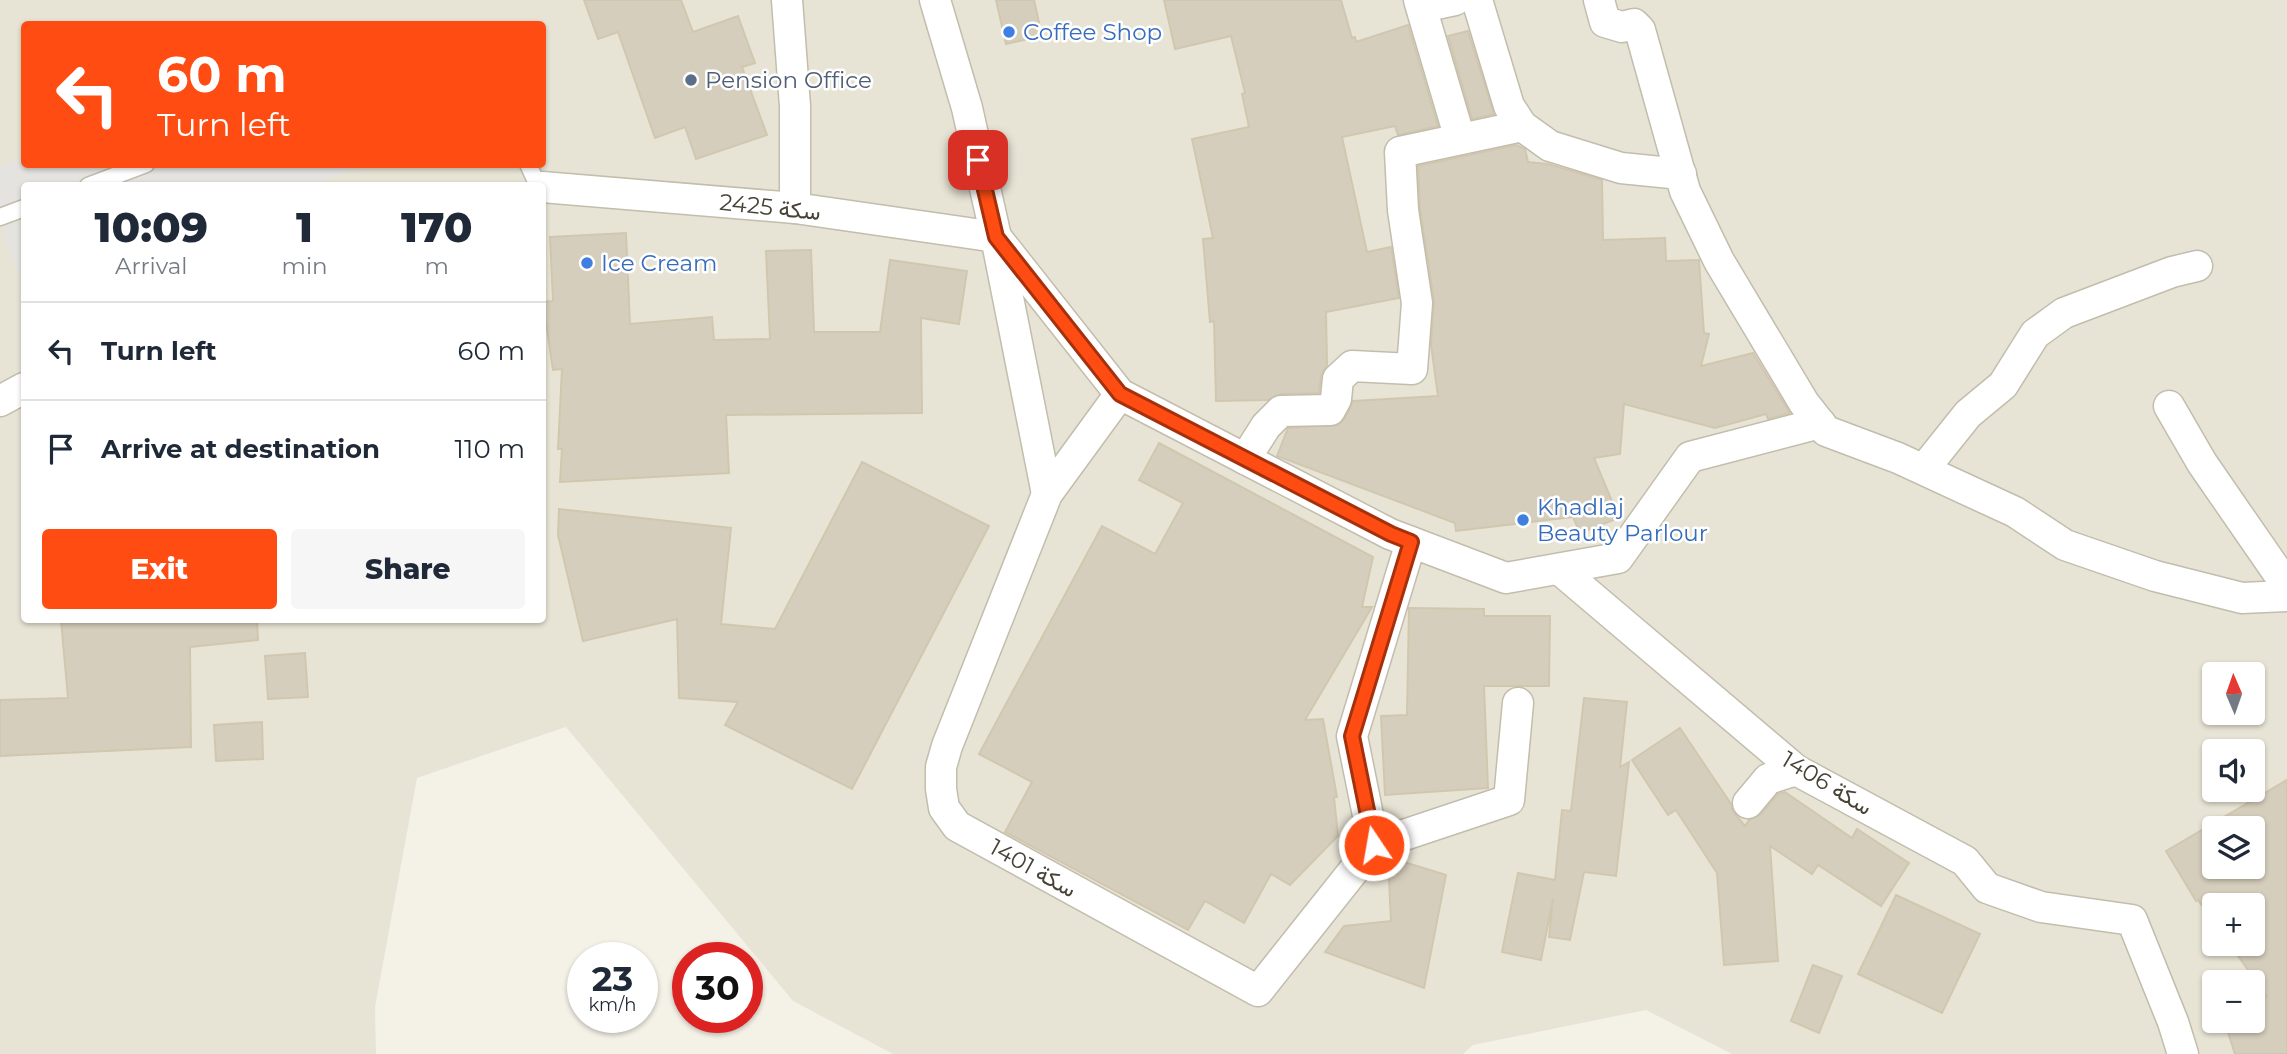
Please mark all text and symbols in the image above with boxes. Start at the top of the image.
place label: Coffee Shop [1023,18,1162,46]
marker: Coffee Shop [1001,24,1017,40]
text: 60 m [157,45,287,104]
icon: left [42,49,133,140]
place label: Pension Office [705,66,872,94]
marker: Pension Office [683,72,699,88]
text: Turn left [157,105,291,144]
pin [948,130,1008,190]
icon: arrive [959,141,997,179]
street label: سكة 2425 [718,188,822,226]
text: 10:09 [94,201,208,253]
text: 1 [296,201,313,253]
text: 170 [401,201,473,253]
place label: Ice Cream [601,249,717,277]
text: Arrival [115,252,188,280]
text: min [282,252,328,280]
text: m [425,252,449,280]
marker: Ice Cream [579,255,595,271]
icon: left [42,332,80,370]
text: Turn left [101,335,217,367]
text: 60 m [458,335,525,367]
icon: arrive [42,430,80,468]
text: Arrive at destination [101,433,380,465]
text: 110 m [455,433,525,465]
place label: Khadlaj Beauty Parlour [1537,493,1708,547]
marker: Khadlaj Beauty Parlour [1515,512,1531,528]
button: Exit [42,529,277,609]
button: Share [291,529,525,609]
north arrow [2202,662,2264,724]
map controls [2202,662,2265,1033]
button: sound [2202,739,2265,802]
street label: 1406 سكة [1777,745,1877,821]
position arrow [1337,808,1411,882]
button: layers [2202,816,2265,879]
street label: 1401 سكة [985,833,1081,903]
button: + [2202,893,2265,956]
speed limit sign: 30 [672,942,763,1033]
text: 23 [592,957,633,1000]
button: − [2202,970,2265,1033]
text: km/h [588,994,637,1016]

